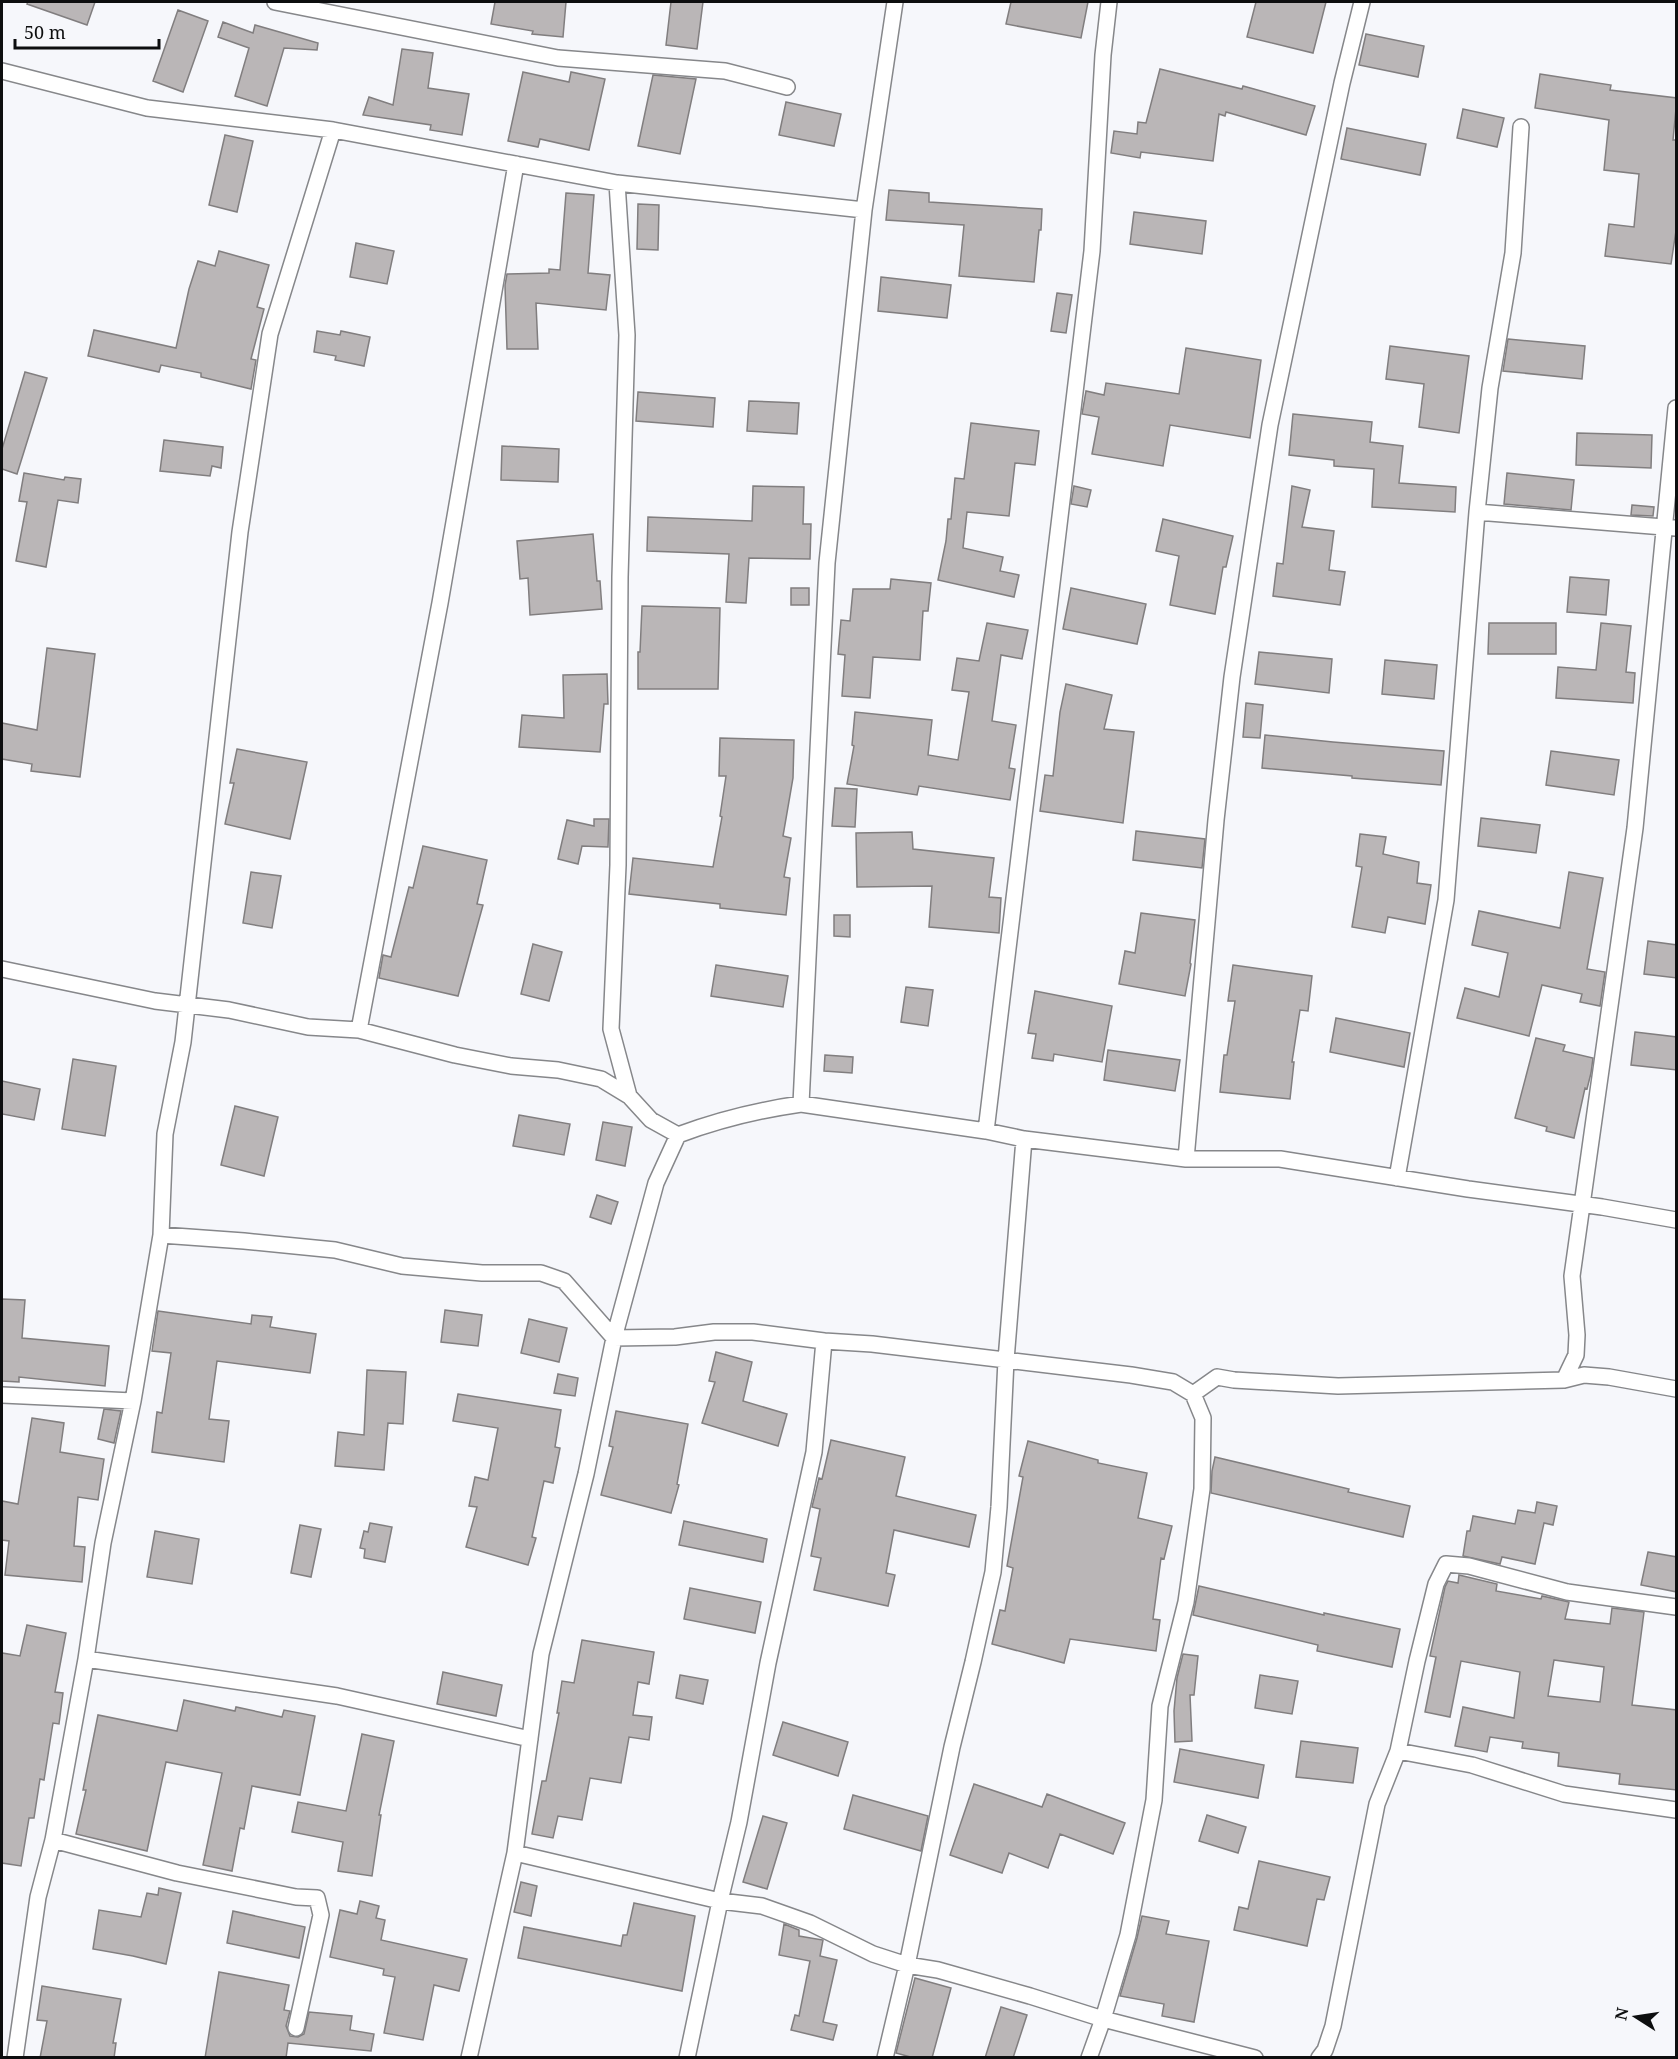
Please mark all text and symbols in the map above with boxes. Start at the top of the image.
scale bar [15,12,159,50]
text: 50 m [24,20,66,44]
north arrow [1606,1987,1666,2047]
text: N [1609,2005,1633,2022]

